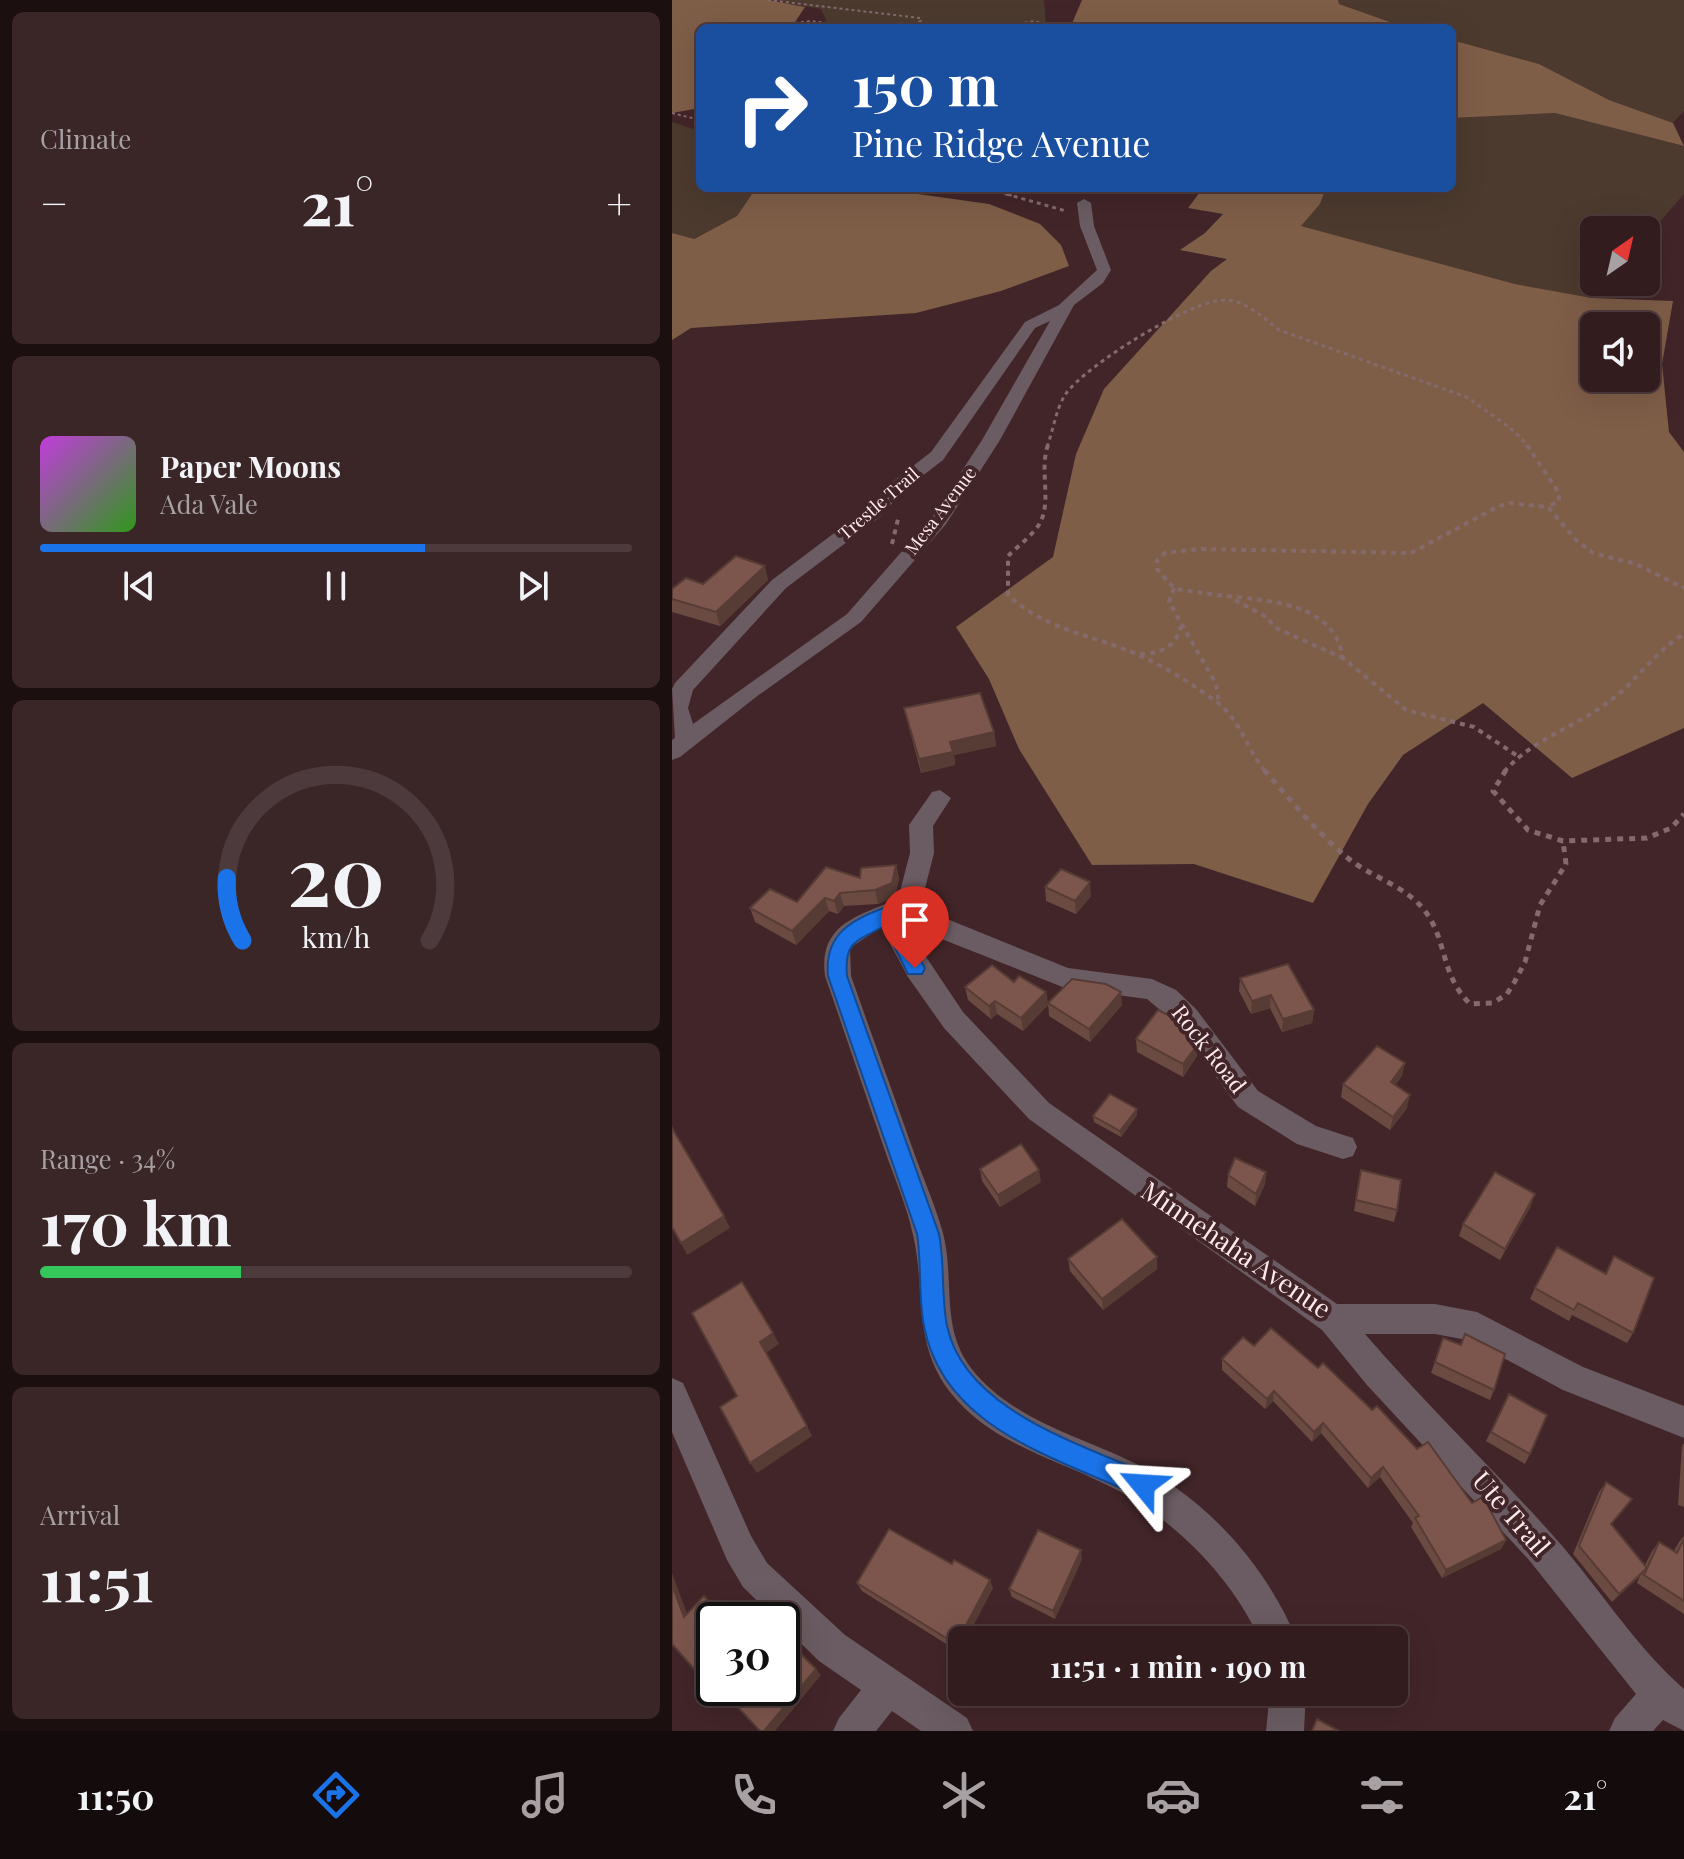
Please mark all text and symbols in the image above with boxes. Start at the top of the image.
text: 150 m [852,46,998,121]
icon: right [720,56,824,160]
text: Pine Ridge Avenue [852,118,1150,166]
text: Climate [40,121,131,156]
text: 21° [301,161,374,241]
text: − [40,172,68,231]
text: + [606,172,632,231]
north arrow [1580,216,1660,296]
map controls [1580,216,1660,392]
button: sound [1580,312,1660,392]
text: Paper Moons [160,446,341,486]
street label: Mesa Avenue [899,461,981,559]
street label: Trestle Trail [833,462,924,545]
text: Ada Vale [160,486,258,521]
icon: previous [117,564,161,608]
icon: pause [314,564,358,608]
icon: next [511,564,555,608]
text: 20 [287,817,385,928]
pin [881,886,949,968]
icon: arrive [893,898,937,942]
text: km/h [302,918,370,956]
street label: Rock Road [1166,998,1254,1099]
text: Range · 34% [40,1141,175,1176]
street label: Minnehaha Avenue [1135,1172,1339,1325]
text: 170 km [40,1181,232,1261]
position arrow [1101,1443,1185,1527]
street label: Ute Trail [1466,1463,1559,1563]
text: Arrival [40,1497,120,1532]
text: 11:51 [40,1537,154,1617]
speed limit sign: 30 [696,1602,800,1706]
text: 11:51 · 1 min · 190 m [1050,1646,1306,1686]
icon: directions [308,1767,364,1823]
icon: music [517,1767,573,1823]
icon: phone [726,1767,782,1823]
icon: climate [936,1767,992,1823]
icon: car [1145,1767,1201,1823]
icon: filters [1354,1767,1410,1823]
text: 11:50 [77,1771,154,1819]
text: 21° [1564,1771,1607,1819]

